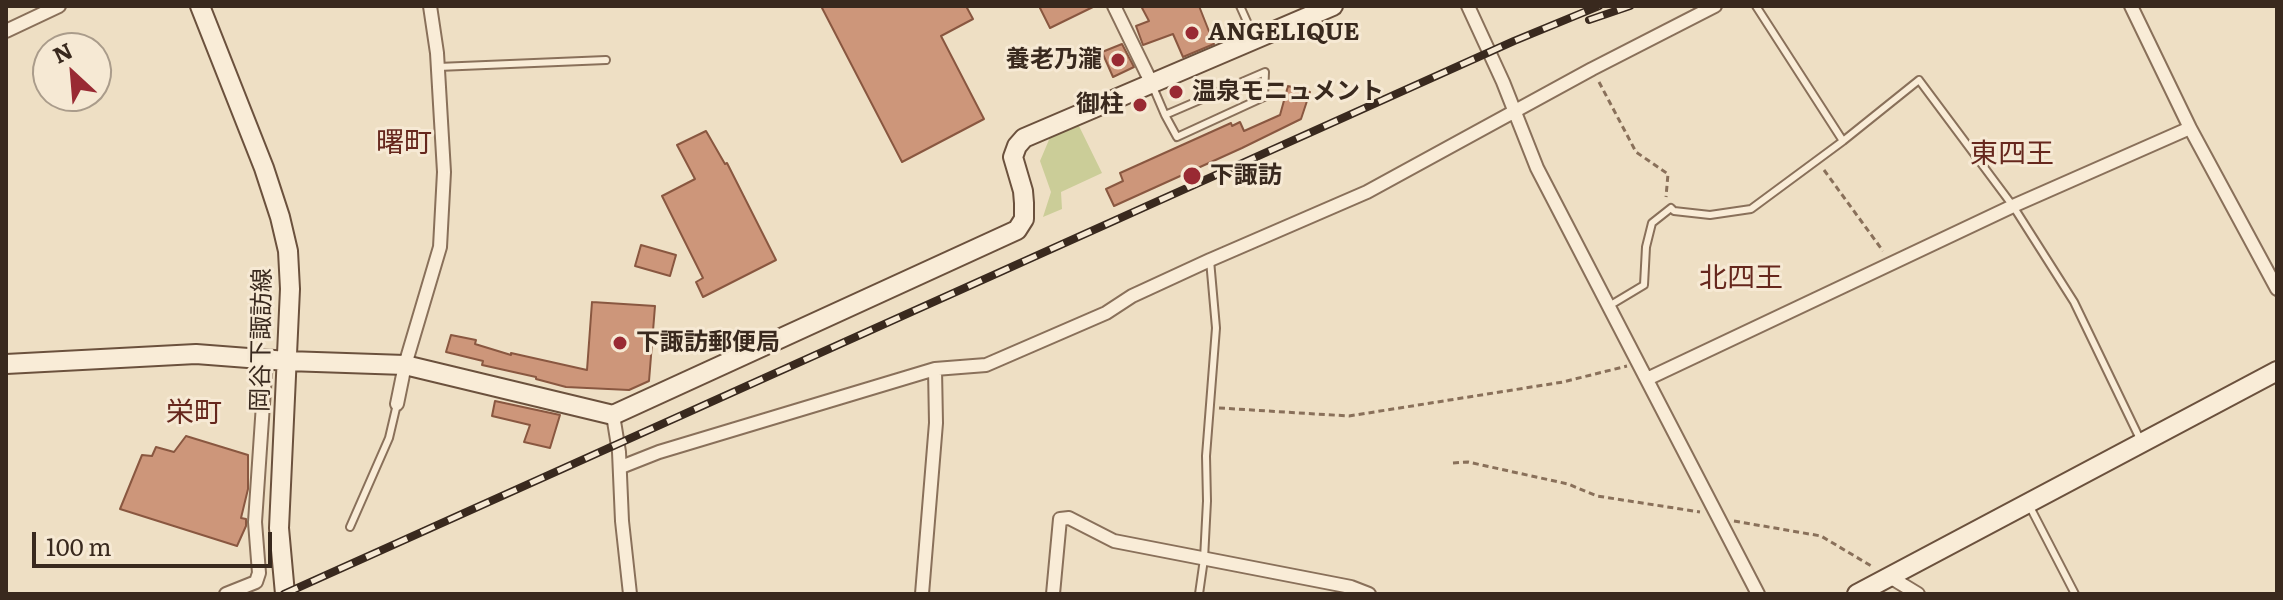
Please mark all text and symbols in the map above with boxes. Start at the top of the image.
place label: ANGELIQUE [1208,19,1360,47]
marker: ANGELIQUE [1183,24,1201,42]
north arrow [32,32,112,112]
text: N [47,33,78,71]
place label: 養老乃瀧 [1006,46,1102,74]
marker: 養老乃瀧 [1109,51,1127,69]
place label: 温泉モニュメント [1192,78,1384,106]
marker: 温泉モニュメント [1167,83,1185,101]
place label: 御柱 [1076,91,1124,119]
marker: 御柱 [1131,96,1149,114]
district label: 曙町 [376,127,432,161]
district label: 東四王 [1970,138,2054,172]
place label: 下諏訪 [1210,162,1282,190]
marker: 下諏訪 [1181,165,1203,187]
district label: 北四王 [1699,262,1783,296]
street label: 岡谷下諏訪線 [246,268,278,412]
place label: 下諏訪郵便局 [636,329,780,357]
marker: 下諏訪郵便局 [611,334,629,352]
district label: 栄町 [166,397,222,431]
scale bar [36,516,276,566]
text: 100 m [46,528,112,563]

